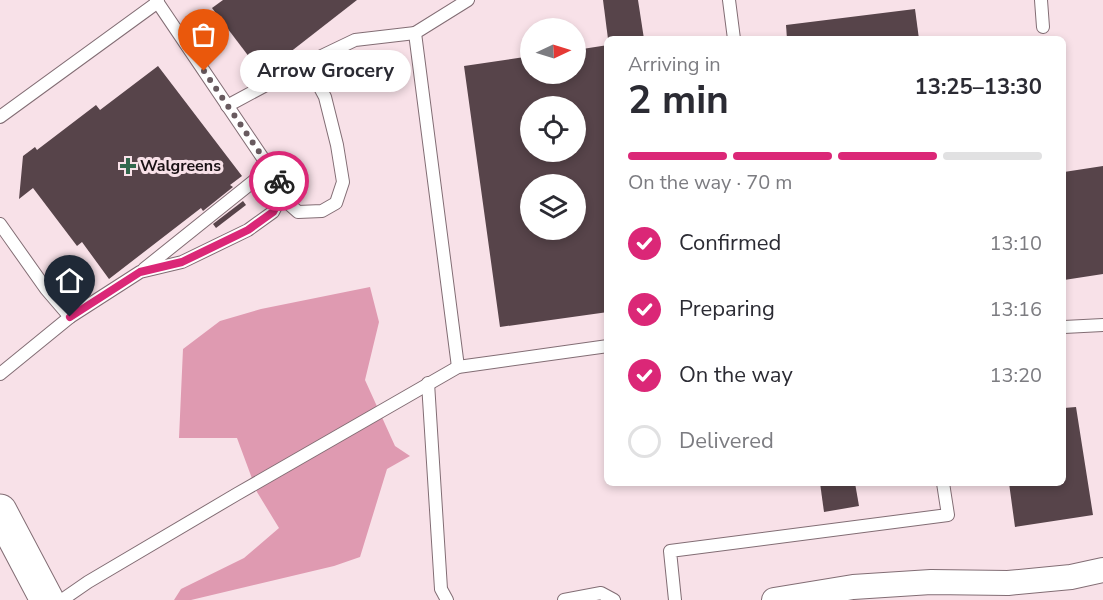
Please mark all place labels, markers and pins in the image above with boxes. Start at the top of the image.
pin [178,9,229,71]
callout: Arrow Grocery [240,50,411,92]
place label: Walgreens [140,155,221,177]
marker: Walgreens [121,159,135,173]
pin [44,255,95,317]

